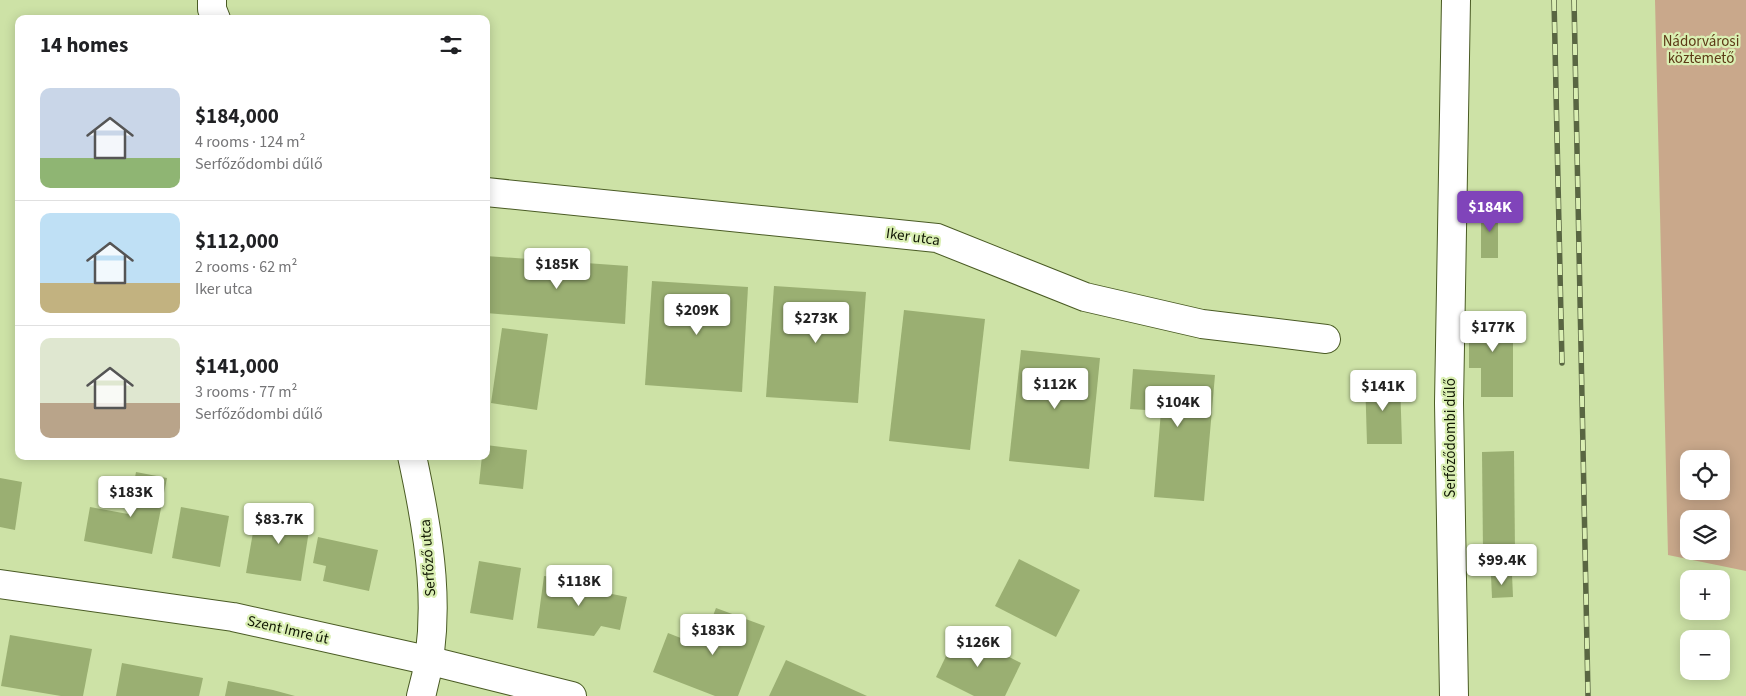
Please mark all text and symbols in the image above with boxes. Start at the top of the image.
text: 14 homes [40,30,128,60]
icon: filters [437,31,465,59]
park label: Nádorvárosi köztemető [1663,31,1739,69]
text: $184,000 [195,101,279,131]
icon: home [80,108,140,168]
text: 4 rooms · 124 m² [195,131,305,153]
text: Serfőződombi dűlő [195,153,323,175]
pin: $184K [1455,190,1525,233]
text: $184K [1468,196,1512,218]
street label: Iker utca [885,223,941,251]
text: $112,000 [195,226,279,256]
icon: home [80,233,140,293]
pin: $185K [522,248,592,290]
text: $185K [535,253,579,275]
text: 2 rooms · 62 m² [195,256,297,278]
text: Iker utca [195,278,253,300]
pin: $209K [662,294,732,336]
text: $209K [675,299,719,321]
pin: $273K [781,302,851,344]
text: $273K [794,307,838,329]
pin: $177K [1458,310,1528,353]
text: $177K [1471,316,1515,338]
text: $141,000 [195,351,279,381]
icon: home [80,358,140,418]
pin: $112K [1020,368,1090,410]
pin: $141K [1348,370,1418,412]
text: $112K [1033,373,1077,395]
text: $141K [1361,375,1405,397]
street label: Serfőződombi dűlő [1440,378,1461,498]
text: 3 rooms · 77 m² [195,381,297,403]
pin: $104K [1143,386,1213,428]
text: $104K [1156,391,1200,413]
text: Serfőződombi dűlő [195,403,323,425]
map controls [1680,450,1730,680]
button: locate [1680,450,1730,500]
pin: $183K [96,476,166,518]
text: $183K [109,481,153,503]
pin: $83.7K [238,502,320,545]
text: $83.7K [255,508,303,530]
button: layers [1680,510,1730,560]
street label: Serfőző utca [415,519,441,597]
pin: $99.4K [1461,544,1543,586]
text: $99.4K [1478,549,1526,571]
pin: $118K [544,564,614,607]
text: $118K [557,570,601,592]
button: + [1680,570,1730,620]
street label: Szent Imre út [245,610,331,650]
pin: $183K [678,614,748,656]
text: $183K [691,619,735,641]
pin: $126K [943,626,1013,668]
button: − [1680,630,1730,680]
text: $126K [956,631,1000,653]

